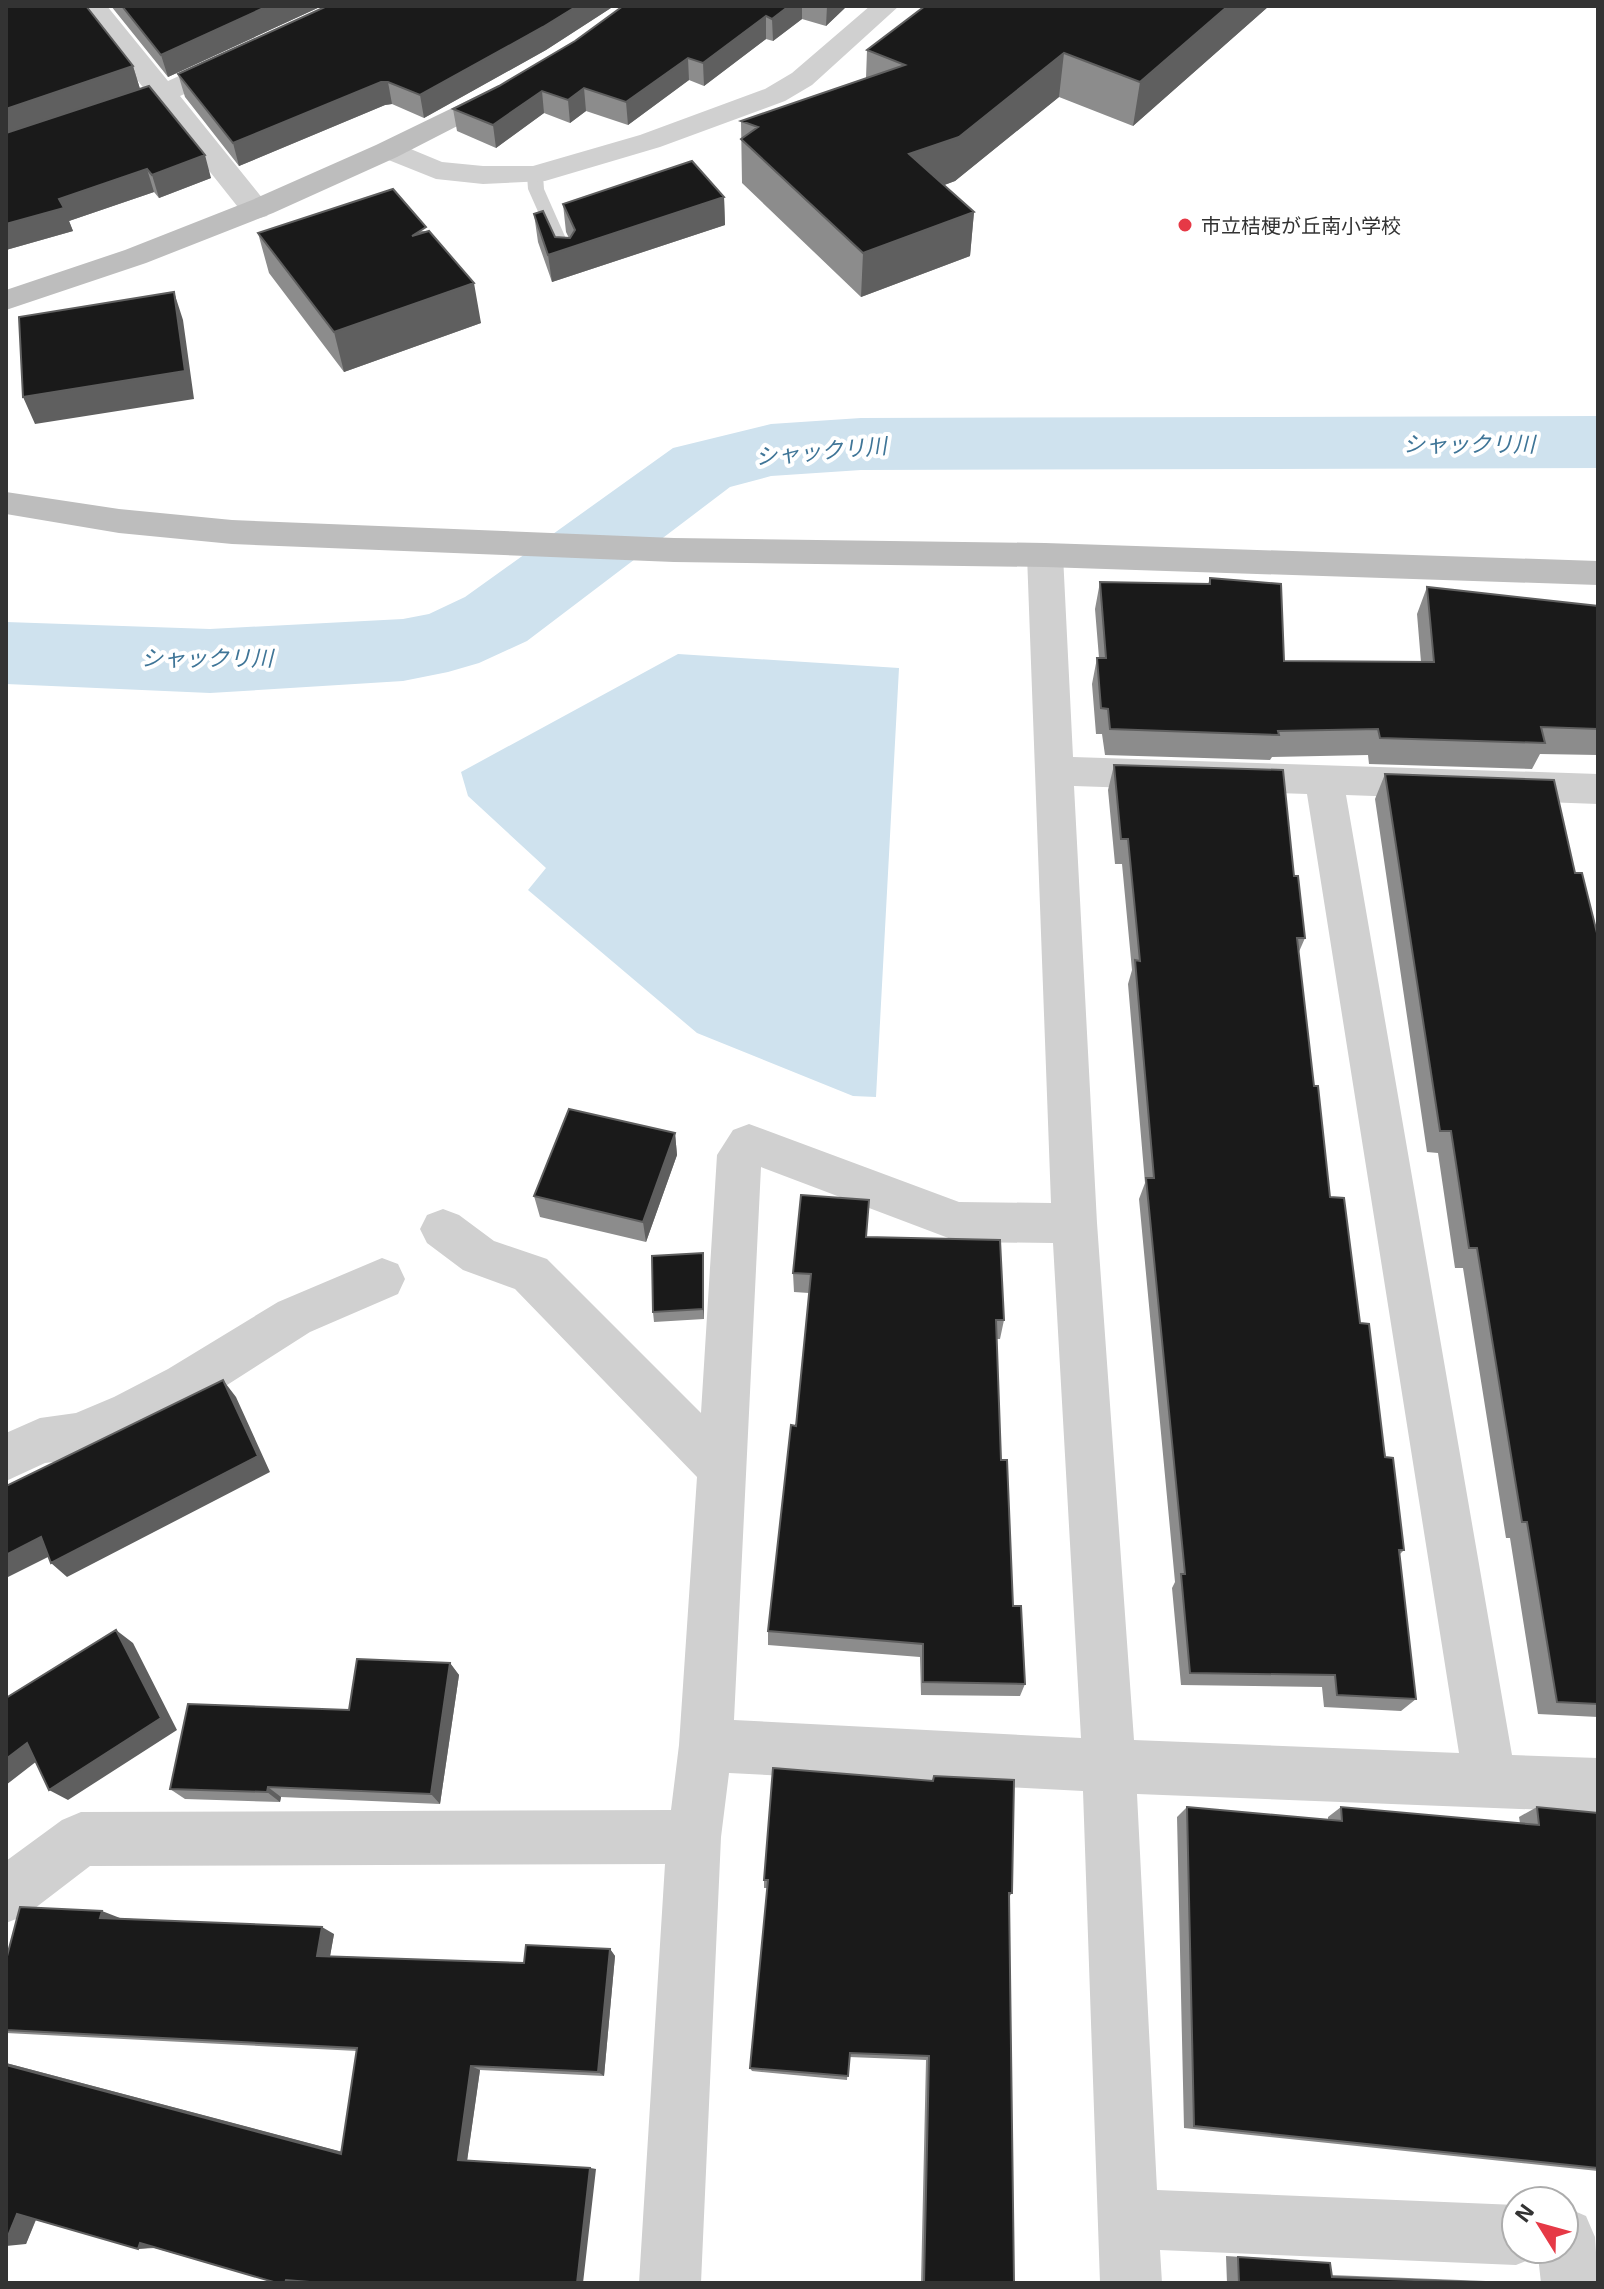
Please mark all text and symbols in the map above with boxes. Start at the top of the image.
place label: 市立桔梗が丘南小学校 [1201,213,1401,237]
marker: 市立桔梗が丘南小学校 [1176,216,1194,234]
water label: シャックリ川 [1403,430,1537,456]
water label: シャックリ川 [754,431,890,469]
water label: シャックリ川 [141,644,275,670]
north arrow [1500,2185,1580,2265]
text: N [1508,2198,1538,2227]

